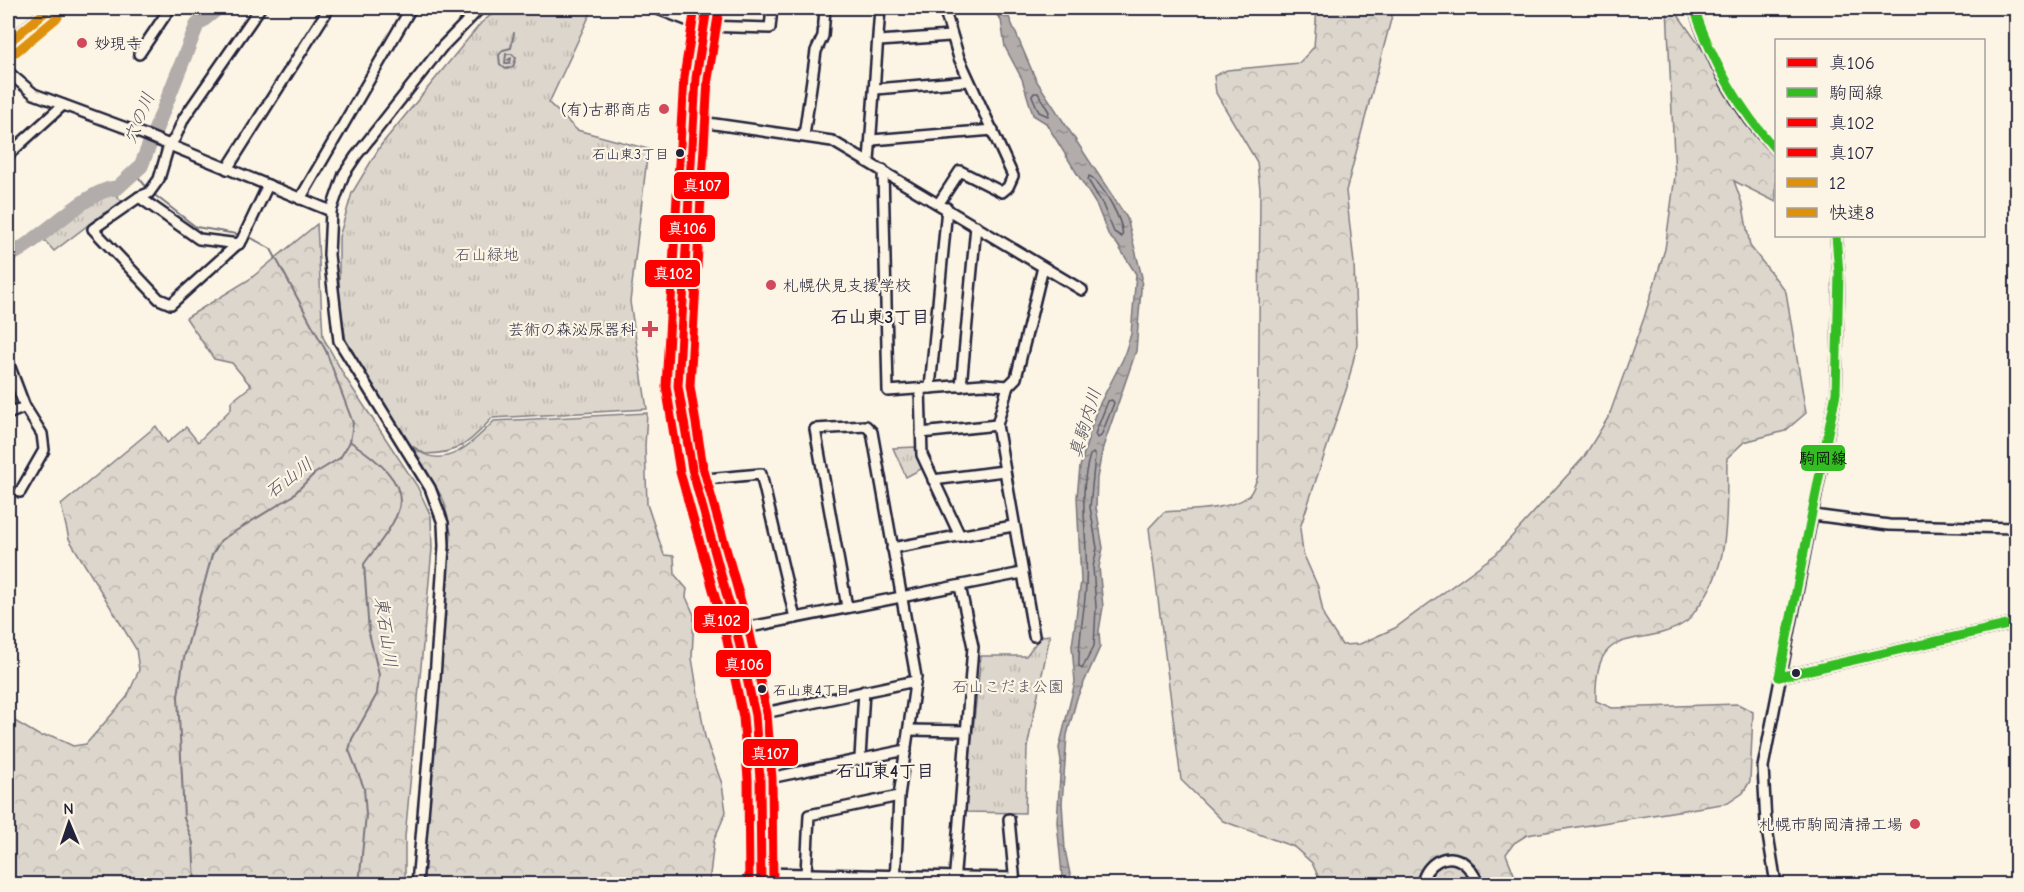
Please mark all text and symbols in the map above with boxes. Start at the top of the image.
place label: 妙現寺 [94,35,142,53]
marker: 妙現寺 [75,36,89,50]
legend [1775,39,1985,237]
text: 真106 [1829,53,1875,74]
text: 駒岡線 [1829,83,1883,104]
water label: 穴の川 [120,89,159,147]
place label: (有)古郡商店 [561,101,652,119]
marker: (有)古郡商店 [657,102,671,116]
text: 真102 [1829,113,1875,134]
text: 真107 [1829,143,1874,164]
place label: 石山東3丁目 [592,146,669,163]
marker: 石山東3丁目 [674,147,686,159]
line badge: 真107 [673,171,730,200]
text: 12 [1829,173,1846,194]
text: 真107 [683,177,722,195]
text: 快速8 [1829,203,1874,224]
line badge: 真106 [659,214,716,243]
text: 真106 [667,220,707,238]
park label: 石山緑地 [455,246,519,264]
line badge: 真102 [644,259,701,288]
text: 真102 [653,265,693,283]
place label: 札幌伏見支援学校 [783,277,911,295]
marker: 札幌伏見支援学校 [764,278,778,292]
district label: 石山東3丁目 [831,307,929,328]
marker: 芸術の森泌尿器科 [641,320,659,338]
place label: 芸術の森泌尿器科 [508,321,636,339]
water label: 真駒内川 [1065,386,1106,461]
line badge: 駒岡線 [1800,444,1846,472]
text: 駒岡線 [1799,450,1847,468]
water label: 石山川 [261,454,317,503]
water label: 東石山川 [370,595,401,669]
line badge: 真102 [693,605,750,634]
text: 真102 [701,612,741,630]
line badge: 真106 [715,649,772,678]
text: 真106 [724,656,764,674]
unlabelled marker [1790,667,1802,679]
park label: 石山こだま公園 [952,678,1064,696]
place label: 石山東4丁目 [773,682,850,699]
marker: 石山東4丁目 [756,683,768,695]
line badge: 真107 [742,738,799,767]
text: 真107 [751,745,790,763]
district label: 石山東4丁目 [836,761,934,782]
north arrow [39,793,99,853]
text: N [63,800,74,818]
place label: 札幌市駒岡清掃工場 [1759,816,1903,834]
marker: 札幌市駒岡清掃工場 [1908,817,1922,831]

